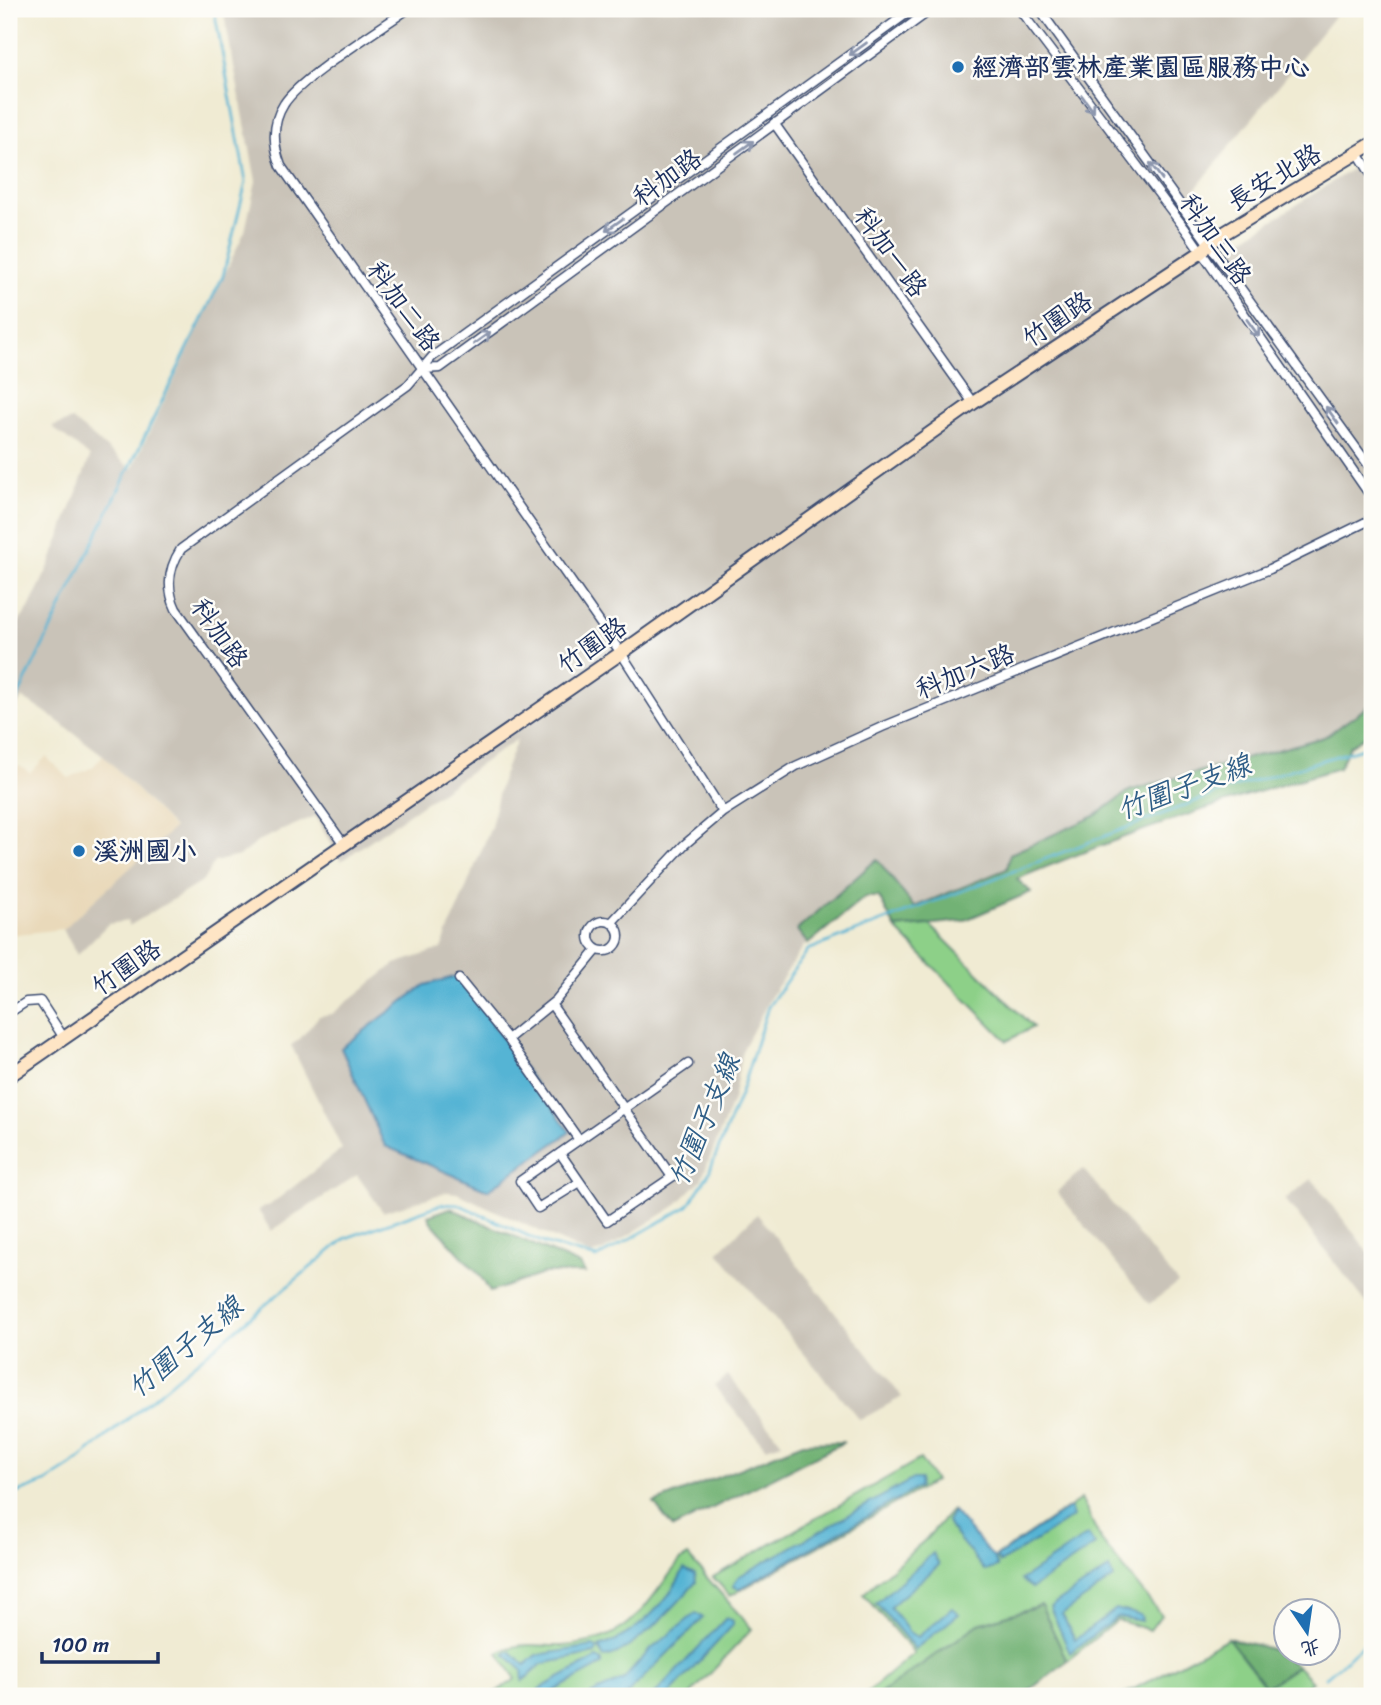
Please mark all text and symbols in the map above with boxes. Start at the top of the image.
one-way arrow [849,41,868,56]
place label: 經濟部雲林產業園區服務中心 [972,44,1310,90]
marker: 經濟部雲林產業園區服務中心 [950,59,966,75]
one-way arrow [1081,94,1095,113]
street label: 長安北路 [1218,130,1330,224]
street label: 科加路 [622,135,712,219]
one-way arrow [735,140,754,154]
one-way arrow [1149,162,1163,181]
street label: 科加三路 [1167,183,1265,295]
street label: 科加一路 [842,196,940,308]
one-way arrow [605,218,624,233]
street label: 科加二路 [355,250,453,362]
street label: 竹圍路 [1012,278,1102,360]
one-way arrow [1245,319,1260,338]
one-way arrow [472,331,491,345]
one-way arrow [1325,406,1340,425]
street label: 科加路 [179,588,261,678]
street label: 竹圍路 [547,604,637,686]
street label: 科加六路 [908,630,1022,712]
water label: 竹圍子支線 [1110,739,1260,834]
place label: 溪洲國小 [93,828,197,874]
marker: 溪洲國小 [71,843,87,859]
street label: 竹圍路 [81,926,171,1008]
water label: 竹圍子支線 [654,1044,755,1194]
water label: 竹圍子支線 [116,1282,256,1411]
north arrow [1272,1596,1342,1666]
scale bar [42,1621,158,1665]
text: 100 m [52,1626,109,1664]
text: 北 [1298,1630,1324,1666]

